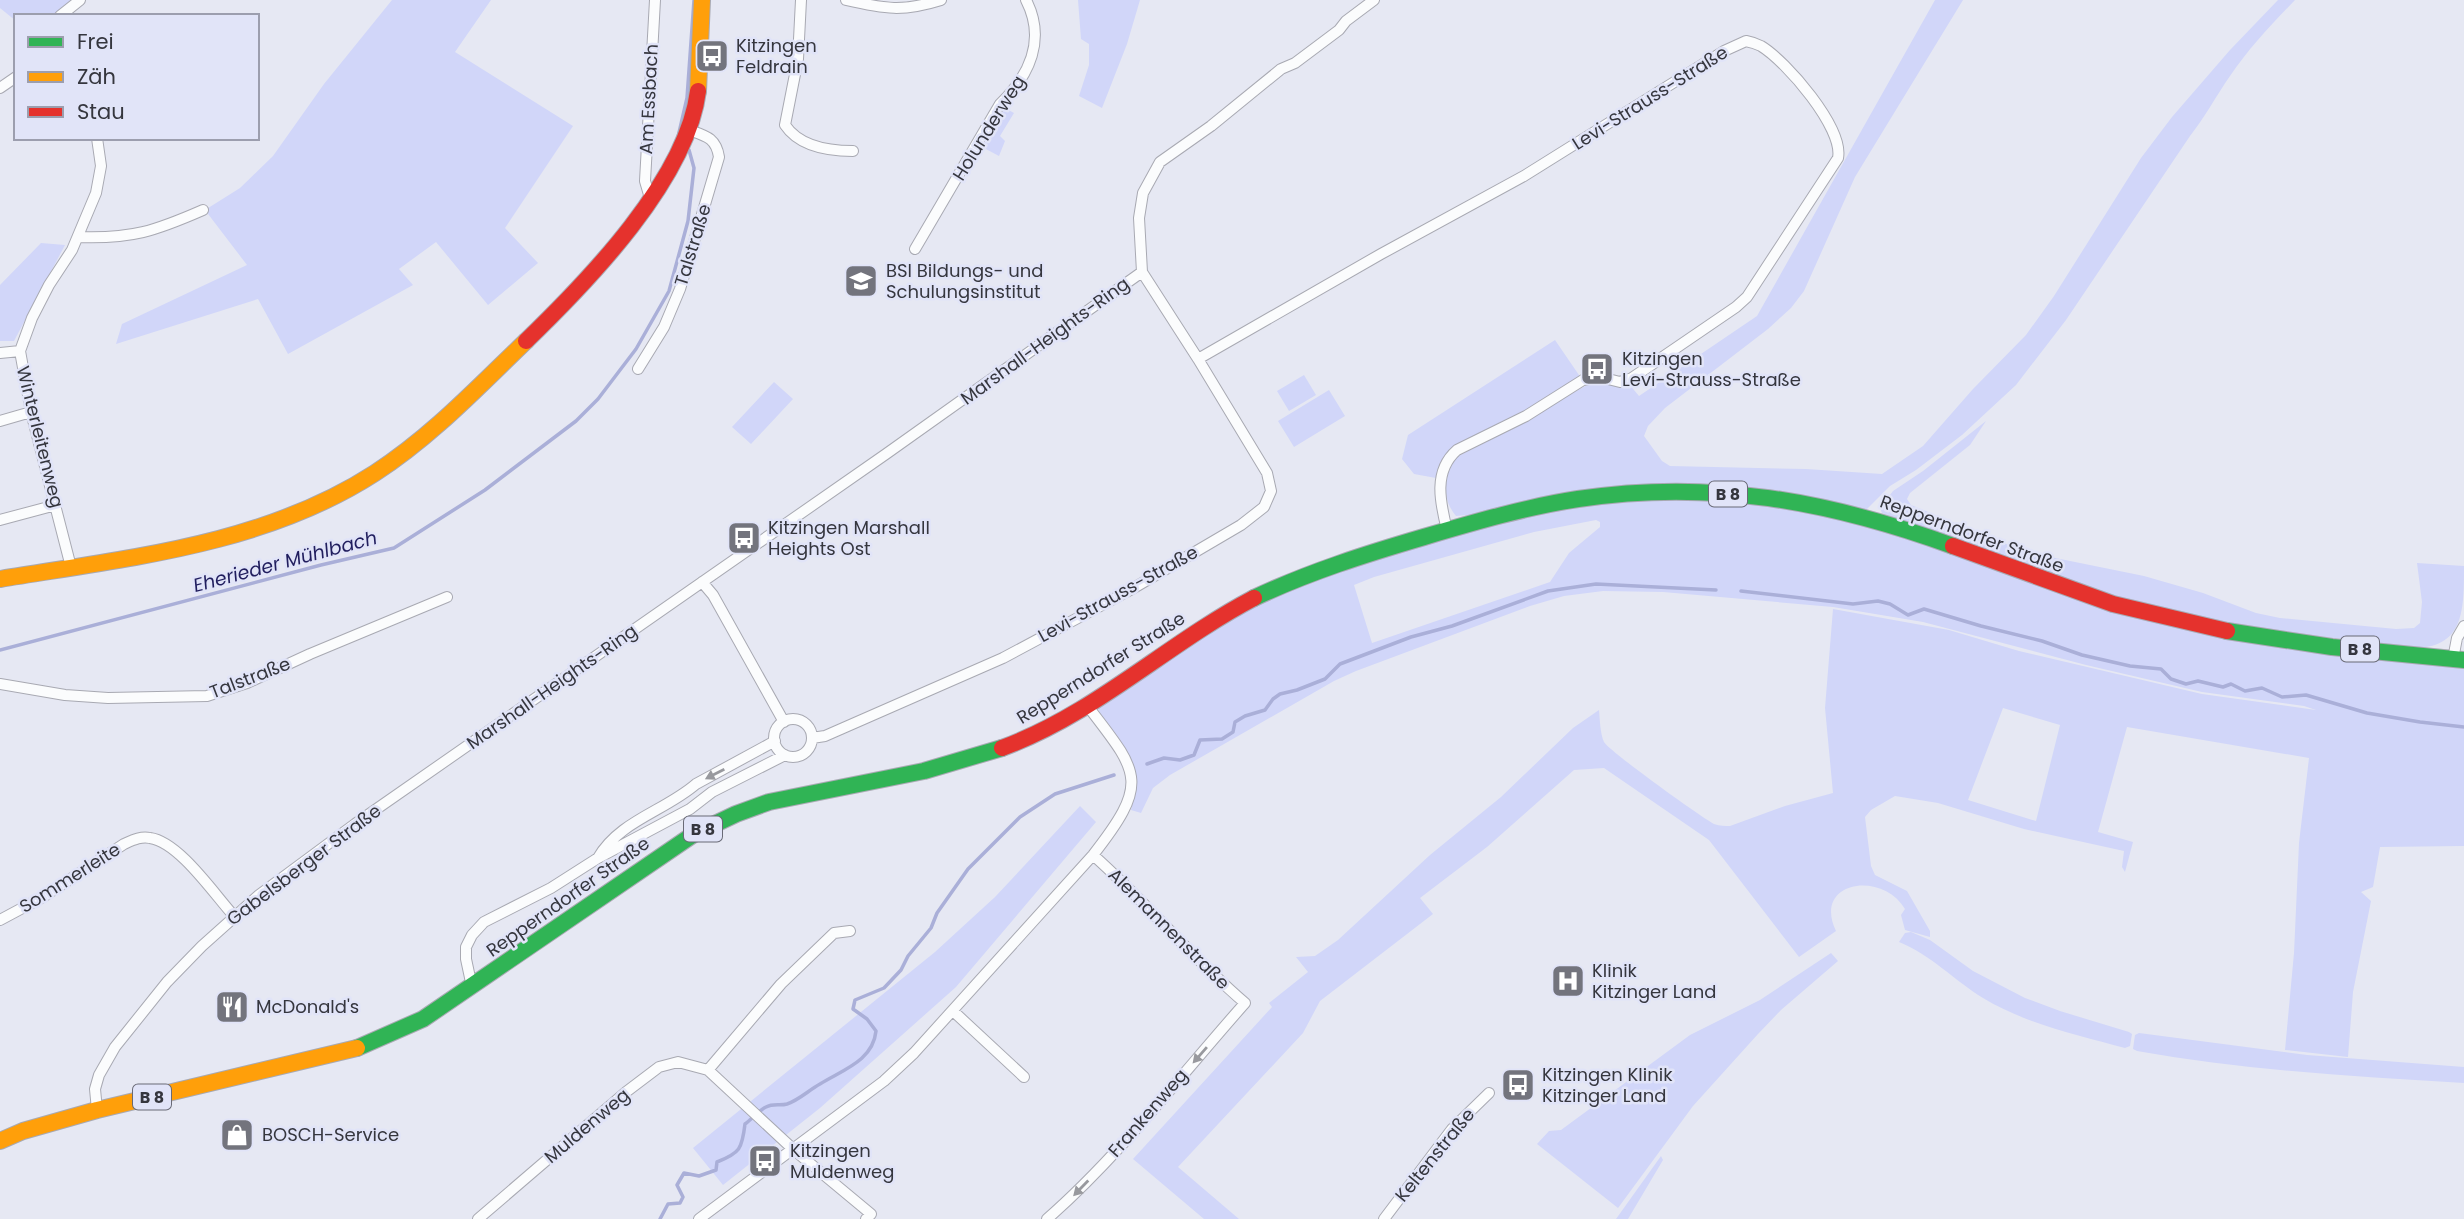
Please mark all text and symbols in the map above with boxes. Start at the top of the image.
legend [14,14,259,140]
text: Frei [77,27,114,56]
place label: Kitzingen Feldrain [736,33,817,79]
bus stop icon: Kitzingen Feldrain [693,37,731,75]
street label: Levi-Strauss-Straße [1567,40,1732,156]
street label: Am Essbach [633,43,664,155]
text: Zäh [77,62,116,91]
street label: Holunderweg [946,70,1031,185]
text: Stau [77,97,125,126]
street label: Talstraße [668,201,717,289]
place label: BSI Bildungs- und Schulungsinstitut [886,258,1043,304]
school or university icon: BSI Bildungs- und Schulungsinstitut [842,262,880,300]
street label: Marshall-Heights-Ring [955,271,1134,410]
place label: Kitzingen Levi-Strauss-Straße [1622,346,1801,392]
bus stop icon: Kitzingen Levi-Strauss-Straße [1578,350,1616,388]
street label: Winterleitenweg [11,363,70,510]
road number: B 8 [1709,481,1747,506]
street label: Repperndorfer Straße [1877,489,2068,578]
place label: Kitzingen Marshall Heights Ost [768,515,930,561]
bus stop icon: Kitzingen Marshall Heights Ost [725,519,763,557]
water label: Eherieder Mühlbach [190,524,380,599]
street label: Levi-Strauss-Straße [1033,539,1202,648]
street label: Repperndorfer Straße [1012,606,1190,730]
street label: Marshall-Heights-Ring [461,618,642,755]
road number: B 8 [2341,636,2379,662]
street label: Talstraße [206,651,294,704]
one-way arrow [705,769,725,780]
street label: Gabelsberger Straße [221,798,386,931]
road number: B 8 [684,816,722,842]
street label: Repperndorfer Straße [481,831,654,963]
street label: Sommerleite [14,837,125,919]
street label: Alemannenstraße [1103,862,1236,995]
place label: Klinik Kitzinger Land [1592,958,1716,1004]
hospital icon: Klinik Kitzinger Land [1549,962,1587,1000]
restaurant icon: McDonald's [213,988,251,1026]
place label: McDonald's [256,994,359,1019]
one-way arrow [1193,1046,1208,1063]
place label: Kitzingen Klinik Kitzinger Land [1542,1062,1673,1108]
street label: Frankenweg [1102,1063,1193,1162]
bus stop icon: Kitzingen Klinik Kitzinger Land [1499,1066,1537,1104]
street label: Muldenweg [539,1082,635,1169]
road number: B 8 [133,1084,171,1110]
street label: Keltenstraße [1389,1103,1480,1207]
shop icon: BOSCH-Service [218,1116,256,1154]
place label: BOSCH-Service [262,1122,399,1147]
place label: Kitzingen Muldenweg [790,1138,894,1184]
bus stop icon: Kitzingen Muldenweg [746,1142,784,1180]
one-way arrow [1073,1179,1089,1196]

